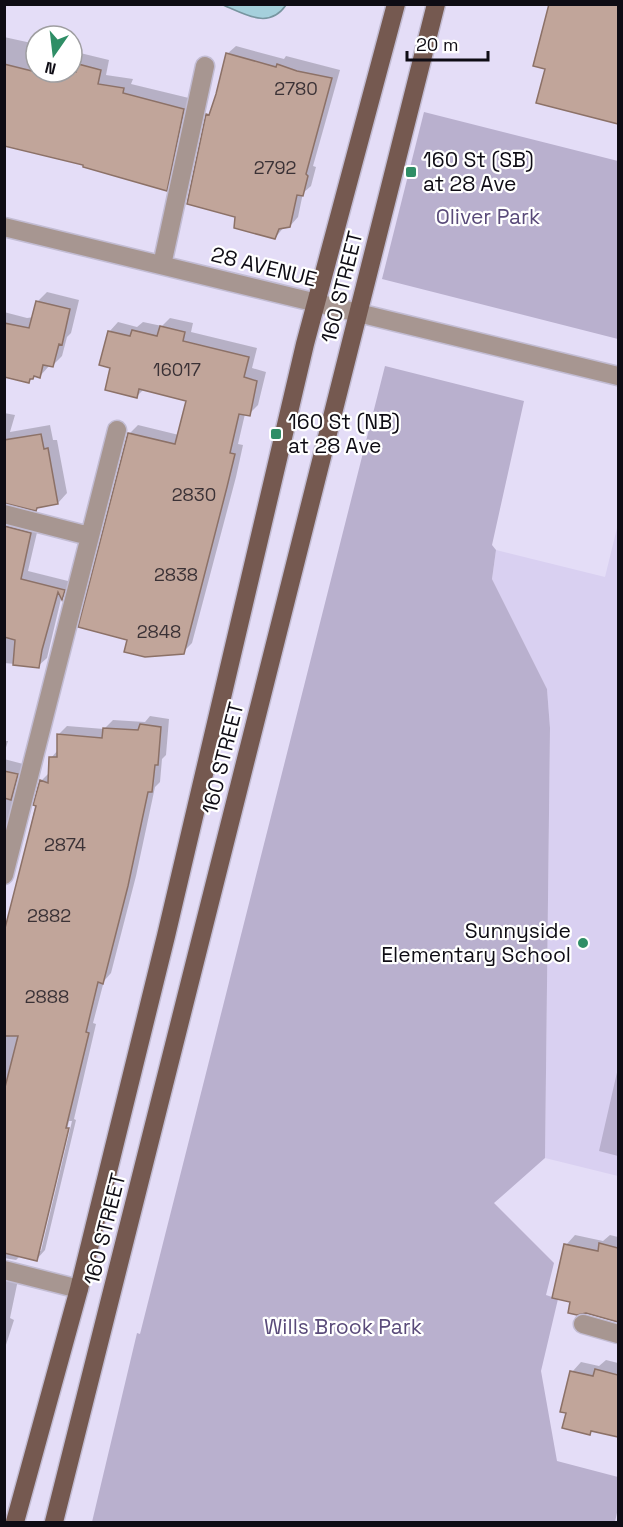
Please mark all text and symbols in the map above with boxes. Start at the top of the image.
north arrow [24,24,84,84]
scale bar [407,24,488,62]
text: 20 m [416,33,459,56]
text: N [43,57,58,80]
house number: 2780 [274,77,318,100]
place label: 160 St (SB) at 28 Ave [423,146,534,197]
house number: 2792 [254,156,296,179]
marker: 160 St (SB) at 28 Ave [404,165,418,179]
park label: Oliver Park [436,203,540,230]
street label: 160 STREET [315,228,368,346]
street label: 28 AVENUE [209,240,320,293]
house number: 16017 [153,358,201,381]
place label: 160 St (NB) at 28 Ave [288,408,400,459]
marker: 160 St (NB) at 28 Ave [269,427,283,441]
house number: 2830 [172,483,216,506]
house number: 2838 [154,563,198,586]
house number: 2848 [137,620,181,643]
street label: 160 STREET [196,699,249,817]
house number: 2874 [44,833,86,856]
house number: 2882 [27,904,71,927]
place label: Sunnyside Elementary School [381,917,571,968]
marker: Sunnyside Elementary School [576,936,590,950]
house number: 2888 [25,985,69,1008]
street label: 160 STREET [78,1170,131,1288]
park label: Wills Brook Park [264,1313,422,1340]

